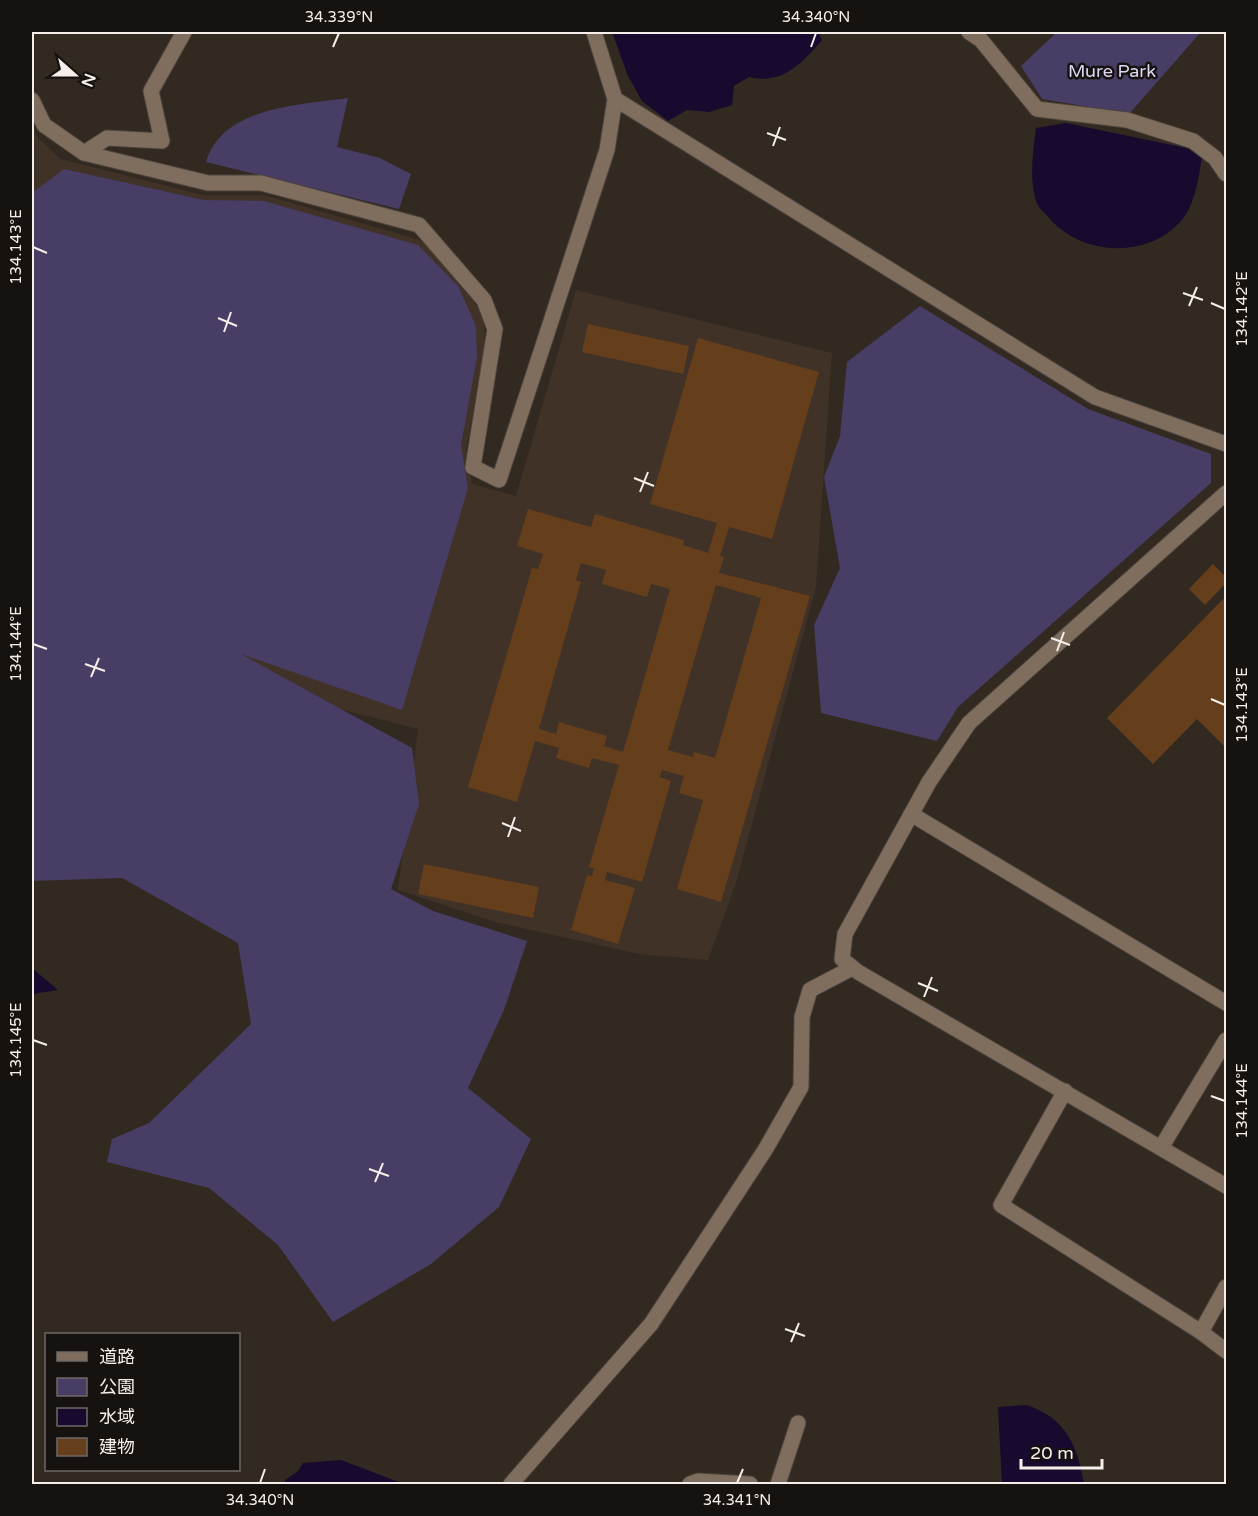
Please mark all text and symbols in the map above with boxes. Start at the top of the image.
text: 34.339°N [305,8,373,26]
text: 34.340°N [782,8,850,26]
north arrow [45,45,105,105]
park label: Mure Park [1068,60,1156,82]
text: N [76,70,100,90]
text: 134.143°E [7,209,25,285]
text: 134.142°E [1233,271,1251,347]
text: 134.144°E [7,606,25,682]
text: 134.143°E [1233,667,1251,743]
text: 134.145°E [7,1002,25,1078]
text: 134.144°E [1233,1063,1251,1139]
legend [45,1333,240,1471]
text: 道路 [99,1346,135,1368]
text: 公園 [99,1376,135,1398]
text: 水域 [99,1406,135,1428]
scale bar [1021,1432,1102,1470]
text: 建物 [99,1436,135,1458]
text: 20 m [1030,1442,1074,1464]
text: 34.340°N [226,1491,294,1509]
text: 34.341°N [703,1491,771,1509]

